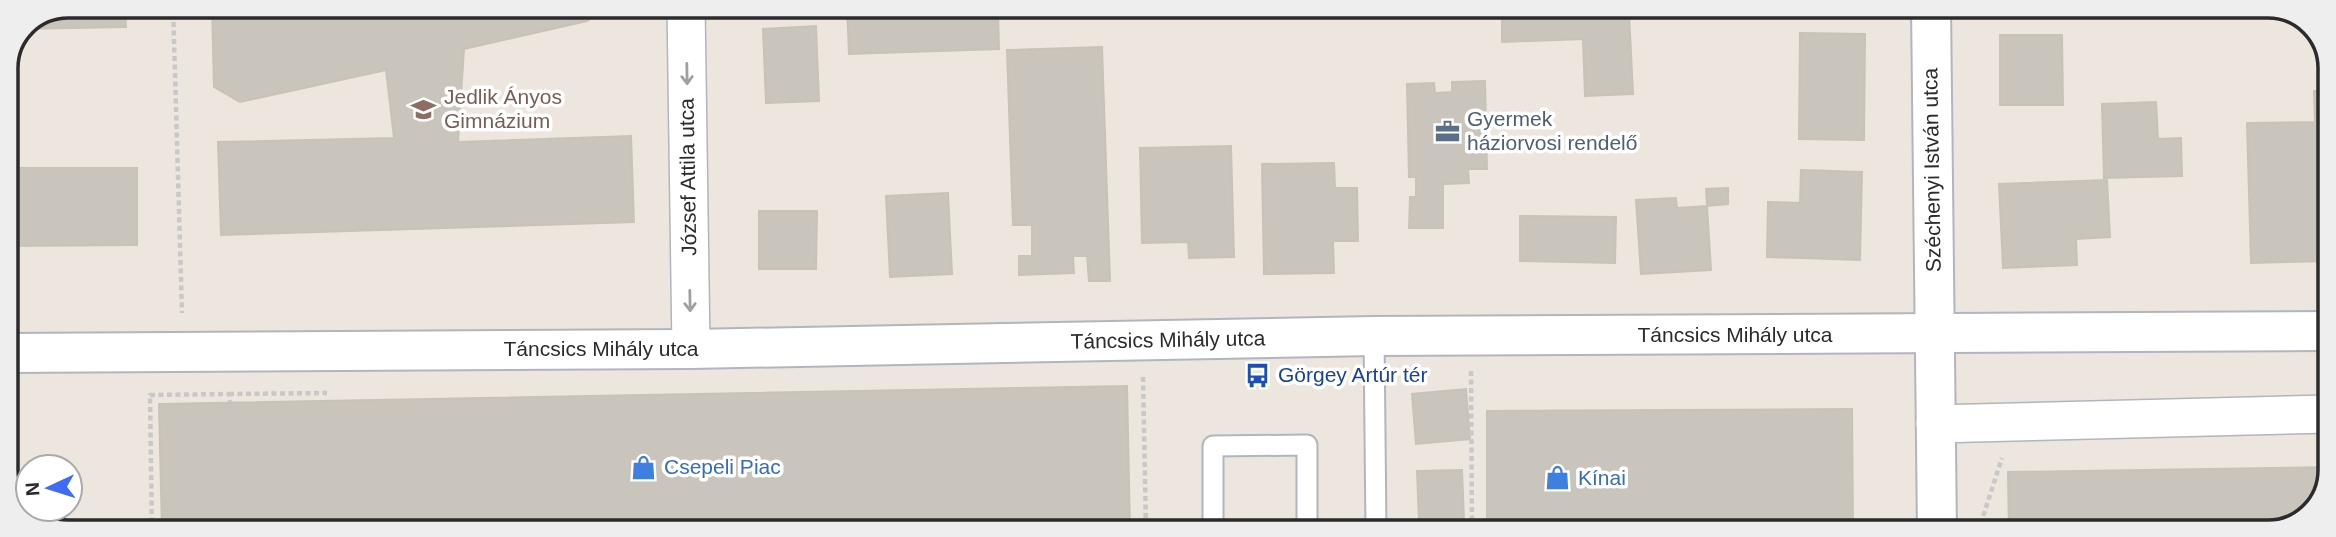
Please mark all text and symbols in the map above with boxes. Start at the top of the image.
one-way arrow [680,62,694,85]
street label: Széchenyi István utca [1918,67,1945,272]
place label: Jedlik Ányos Gimnázium [444,85,562,132]
school or university icon: Jedlik Ányos Gimnázium [410,95,438,123]
street label: József Attila utca [675,98,700,256]
place label: Gyermek háziorvosi rendelő [1467,107,1637,154]
office icon: Gyermek háziorvosi rendelő [1433,117,1461,145]
one-way arrow [683,290,697,313]
street label: Táncsics Mihály utca [1638,323,1833,346]
street label: Táncsics Mihály utca [1070,326,1266,353]
street label: Táncsics Mihály utca [504,337,699,360]
bus stop icon: Görgey Artúr tér [1244,361,1272,389]
place label: Görgey Artúr tér [1278,363,1427,386]
north arrow [14,453,84,523]
shop icon: Csepeli Piac [630,453,658,481]
place label: Csepeli Piac [664,455,781,478]
shop icon: Kínai [1544,464,1572,492]
place label: Kínai [1578,466,1626,489]
text: N [22,482,43,497]

